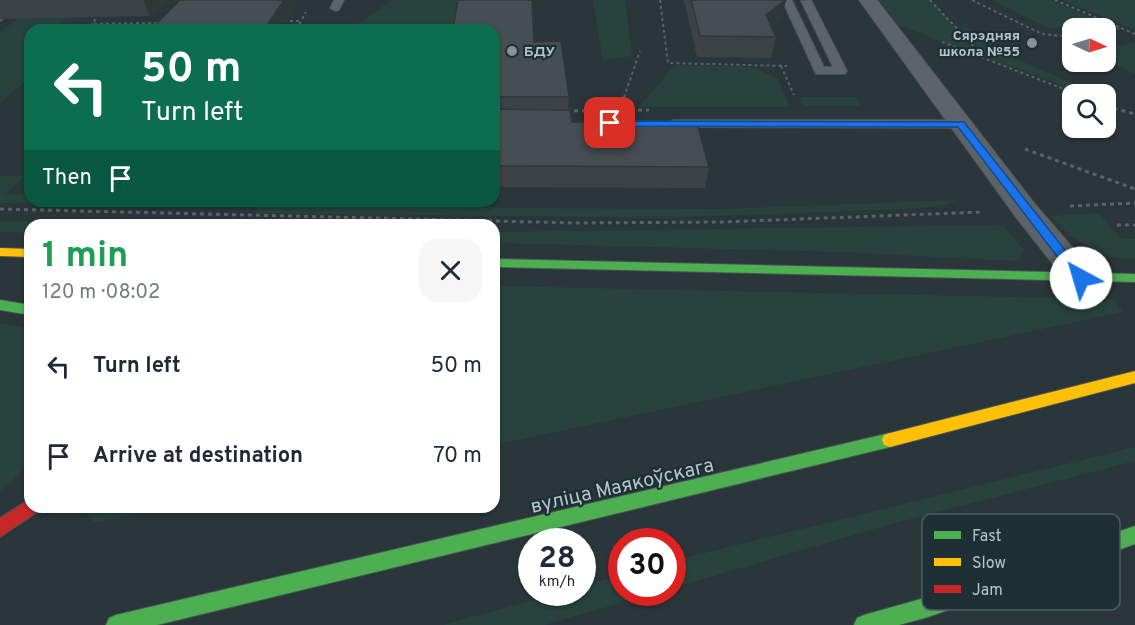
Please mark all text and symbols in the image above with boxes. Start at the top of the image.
north arrow [1062,18,1116,72]
map controls [1062,18,1116,138]
place label: Сярэдняя школа №55 [939,28,1020,61]
marker: Сярэдняя школа №55 [1025,36,1039,50]
text: 50 m [141,44,242,97]
marker: БДУ [505,44,519,58]
place label: БДУ [524,44,555,61]
icon: left [42,48,120,126]
button: search [1062,84,1116,138]
text: Turn left [141,96,243,130]
pin [584,97,635,148]
icon: arrive [593,106,626,139]
icon: arrive [104,162,137,195]
text: Then [42,165,92,192]
text: 1 min [42,234,128,280]
button: close [419,239,482,302]
position arrow [1049,246,1113,310]
text: 120 m · 08:02 [42,280,160,306]
icon: left [42,350,75,383]
text: Turn left [93,353,181,380]
text: 50 m [430,353,482,380]
icon: arrive [42,440,75,473]
text: Arrive at destination [93,443,303,470]
text: 70 m [433,443,482,470]
street label: вуліца Маякоўскага [528,453,717,521]
legend [922,514,1120,610]
text: Fast [972,527,1002,547]
speed limit sign: 30 [608,528,686,606]
text: 28 [538,541,576,578]
text: Slow [972,554,1006,574]
text: km/h [539,573,575,592]
text: Jam [972,581,1003,601]

